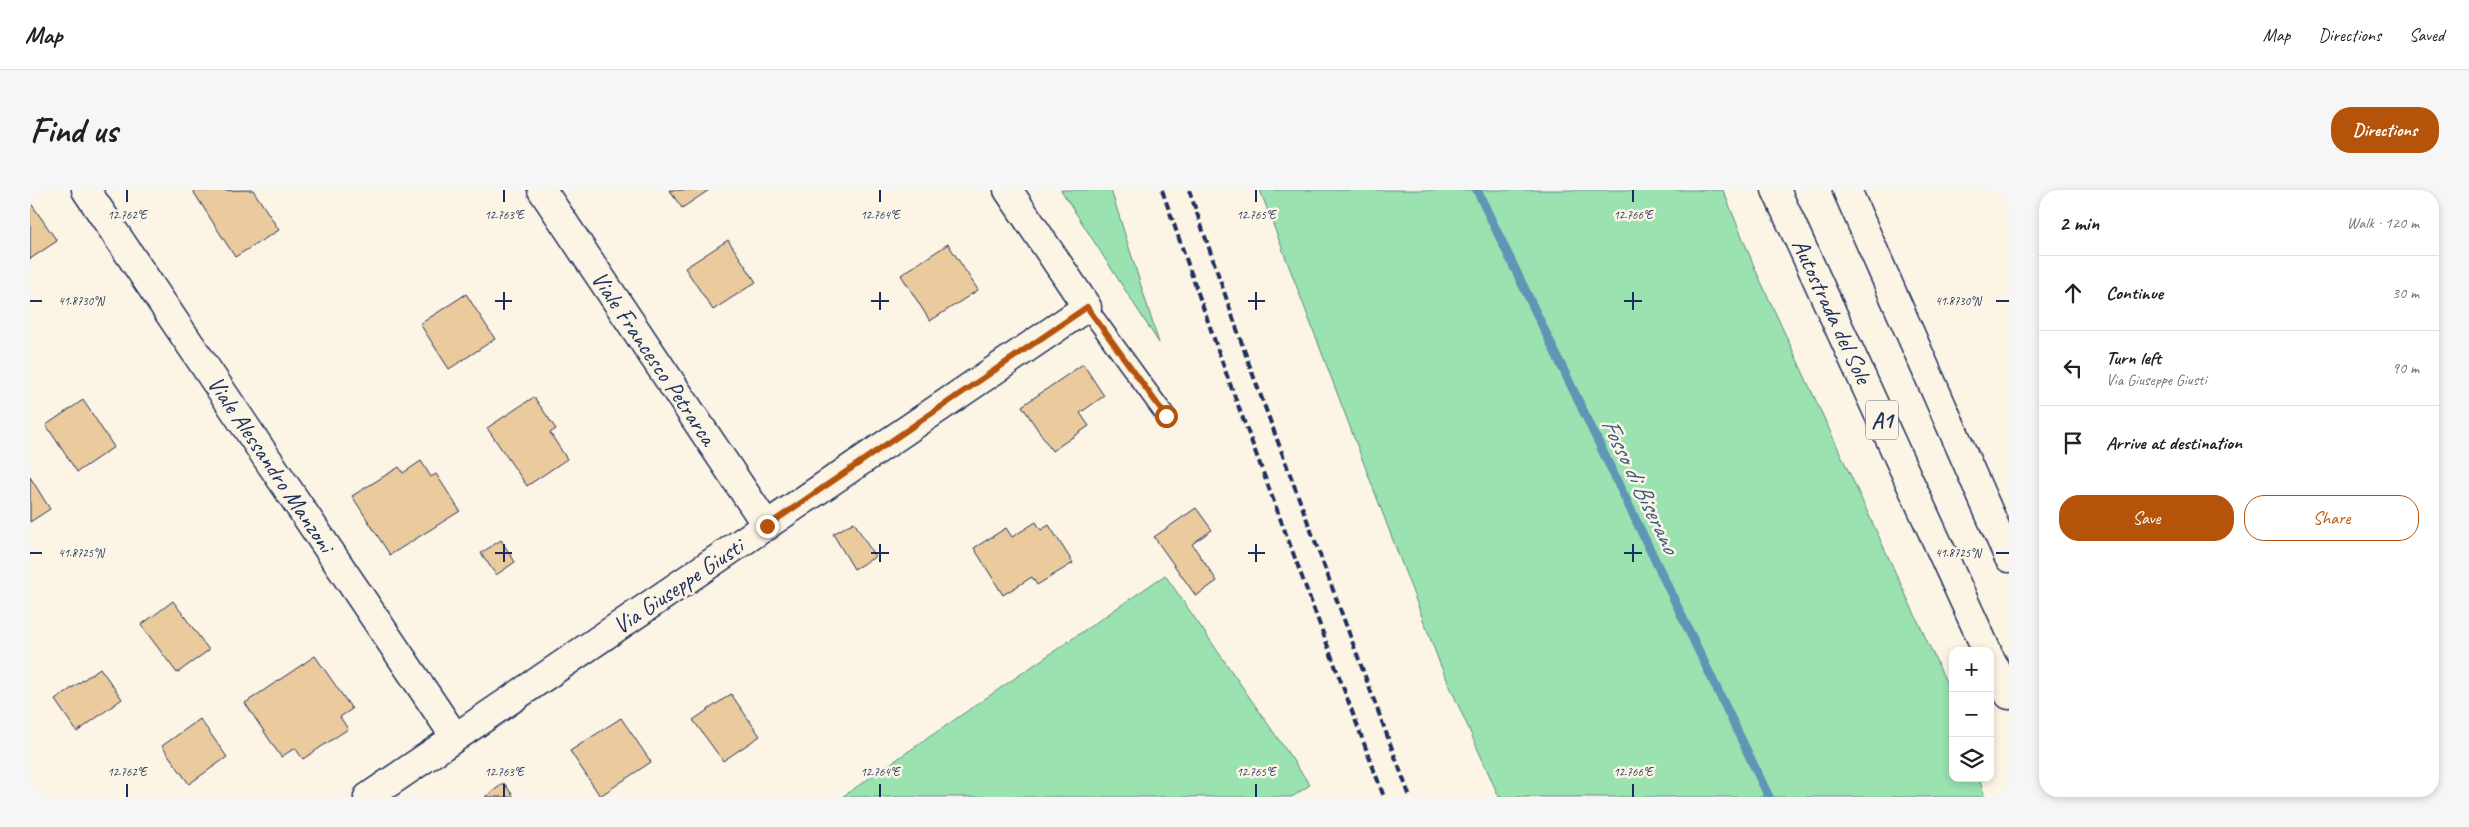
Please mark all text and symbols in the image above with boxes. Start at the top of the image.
text: Map [25,20,62,50]
text: Map [2263,24,2290,46]
text: Directions [2318,24,2381,46]
text: Saved [2409,24,2444,46]
button: Directions [2331,107,2439,153]
text: Find us [30,108,117,153]
text: 12.762°E [107,207,148,223]
text: 12.763°E [484,207,525,223]
text: 12.764°E [860,207,901,223]
text: 12.765°E [1236,207,1277,223]
text: 12.766°E [1613,207,1654,223]
text: 2 min [2059,210,2099,236]
text: Walk · 120 m [2347,213,2419,233]
street label: Autostrada del Sole [1785,234,1880,390]
street label: Viale Francesco Petrarca [585,265,725,453]
icon: ahead [2059,279,2087,307]
text: Continue [2106,281,2163,305]
text: 30 m [2392,283,2419,303]
text: 41.8730°N [58,293,105,309]
text: 41.8730°N [1935,293,1982,309]
text: Turn left [2106,346,2161,370]
icon: left [2059,354,2087,382]
text: 90 m [2392,358,2419,378]
street label: Viale Alessandro Manzoni [201,370,343,561]
text: Via Giuseppe Giusti [2106,370,2206,390]
road number: A1 [1866,400,1898,440]
route start [1155,405,1178,428]
water label: Fosso di Biserano [1594,413,1688,561]
icon: arrive [2059,429,2087,457]
text: Arrive at destination [2106,431,2242,455]
button: Save [2059,495,2234,541]
button: Share [2244,495,2419,541]
route end [756,515,779,538]
street label: Via Giuseppe Giusti [607,529,752,641]
text: 41.8725°N [58,545,105,561]
text: 41.8725°N [1935,545,1982,561]
map controls [1949,647,1994,782]
button: + [1949,647,1994,692]
button: − [1949,692,1994,737]
button: layers [1949,737,1994,782]
text: 12.762°E [107,764,148,780]
text: 12.763°E [484,764,525,780]
text: 12.764°E [860,764,901,780]
text: 12.765°E [1236,764,1277,780]
text: 12.766°E [1613,764,1654,780]

